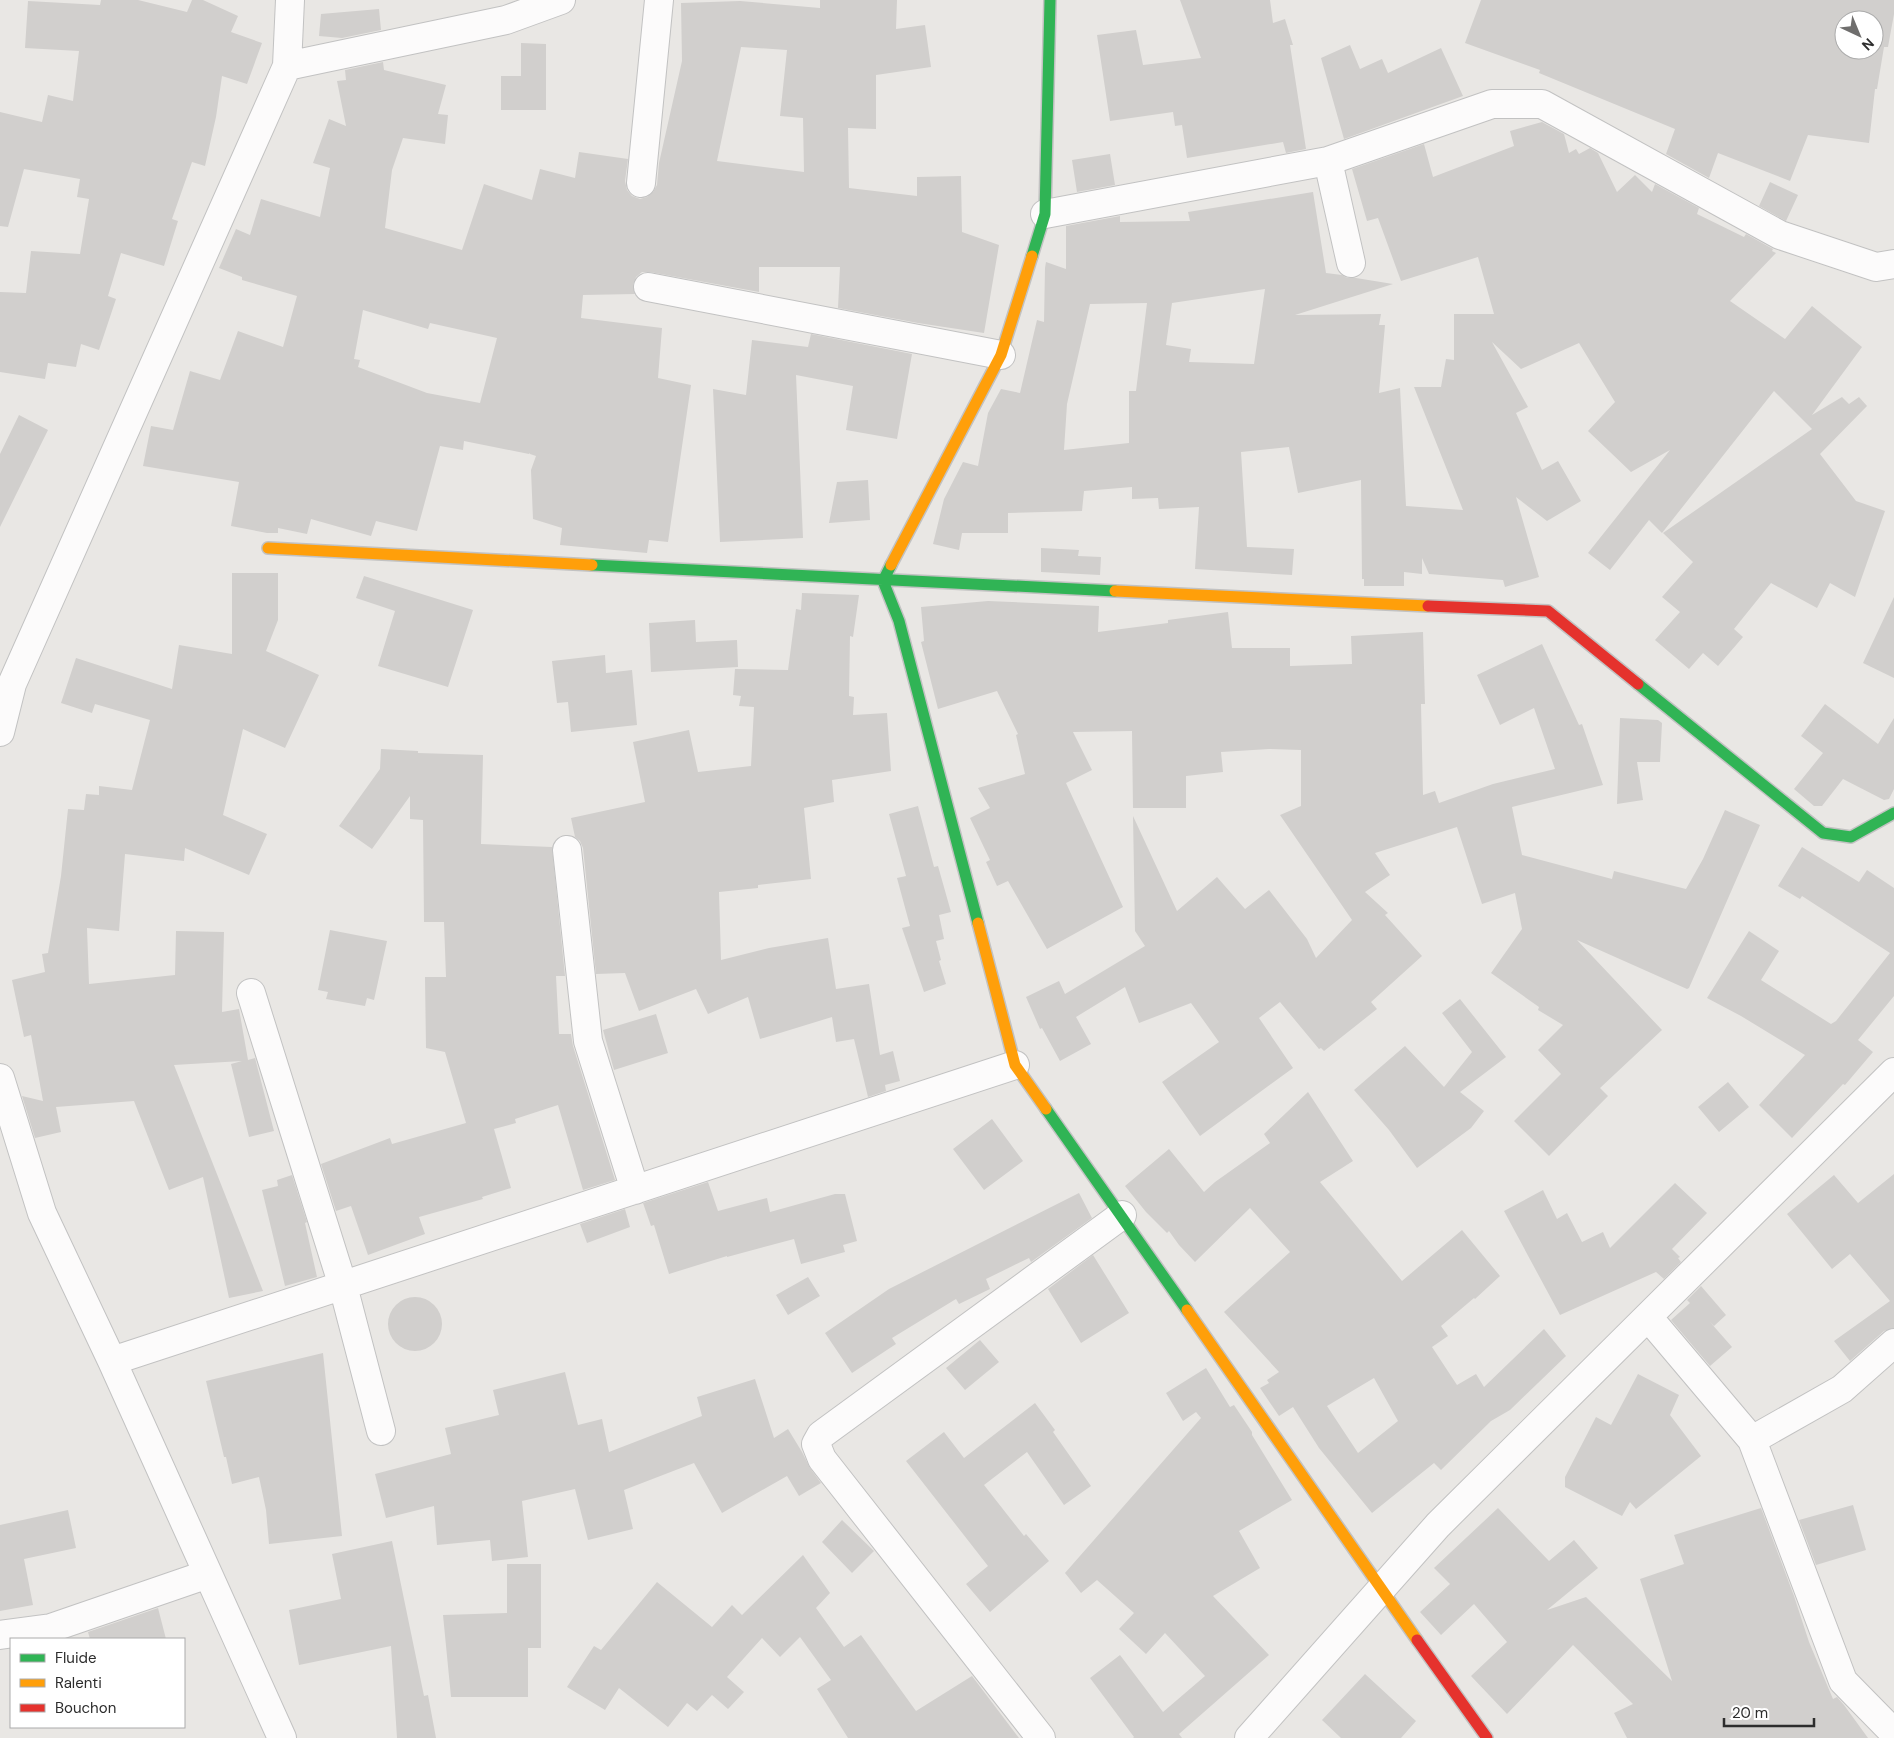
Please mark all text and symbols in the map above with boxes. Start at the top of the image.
north arrow [1834,10,1884,60]
text: N [1858,34,1878,54]
legend [10,1638,185,1728]
text: Fluide [55,1648,97,1668]
text: Ralenti [55,1673,102,1693]
scale bar [1724,1696,1814,1728]
text: Bouchon [55,1698,116,1718]
text: 20 m [1732,1703,1768,1723]

